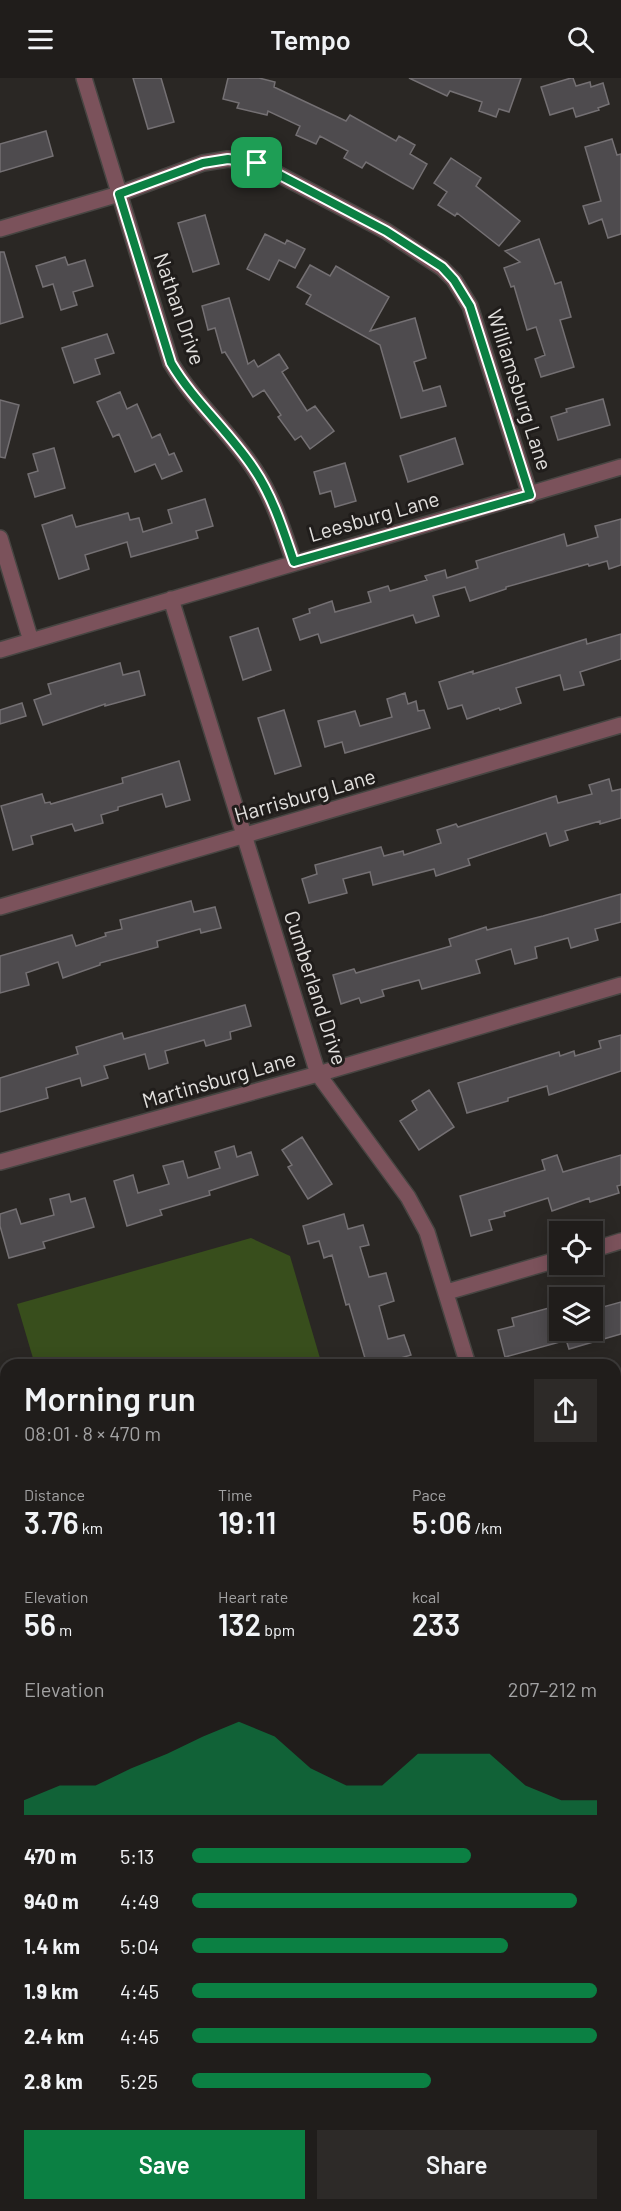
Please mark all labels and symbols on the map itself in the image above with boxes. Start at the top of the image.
pin [231,137,282,188]
street label: Nathan Drive [150,249,211,368]
street label: Williamsburg Lane [483,306,558,473]
street label: Leesburg Lane [305,485,442,546]
street label: Harrisburg Lane [231,762,378,827]
street label: Cumberland Drive [280,907,353,1068]
street label: Martinsburg Lane [139,1045,298,1112]

